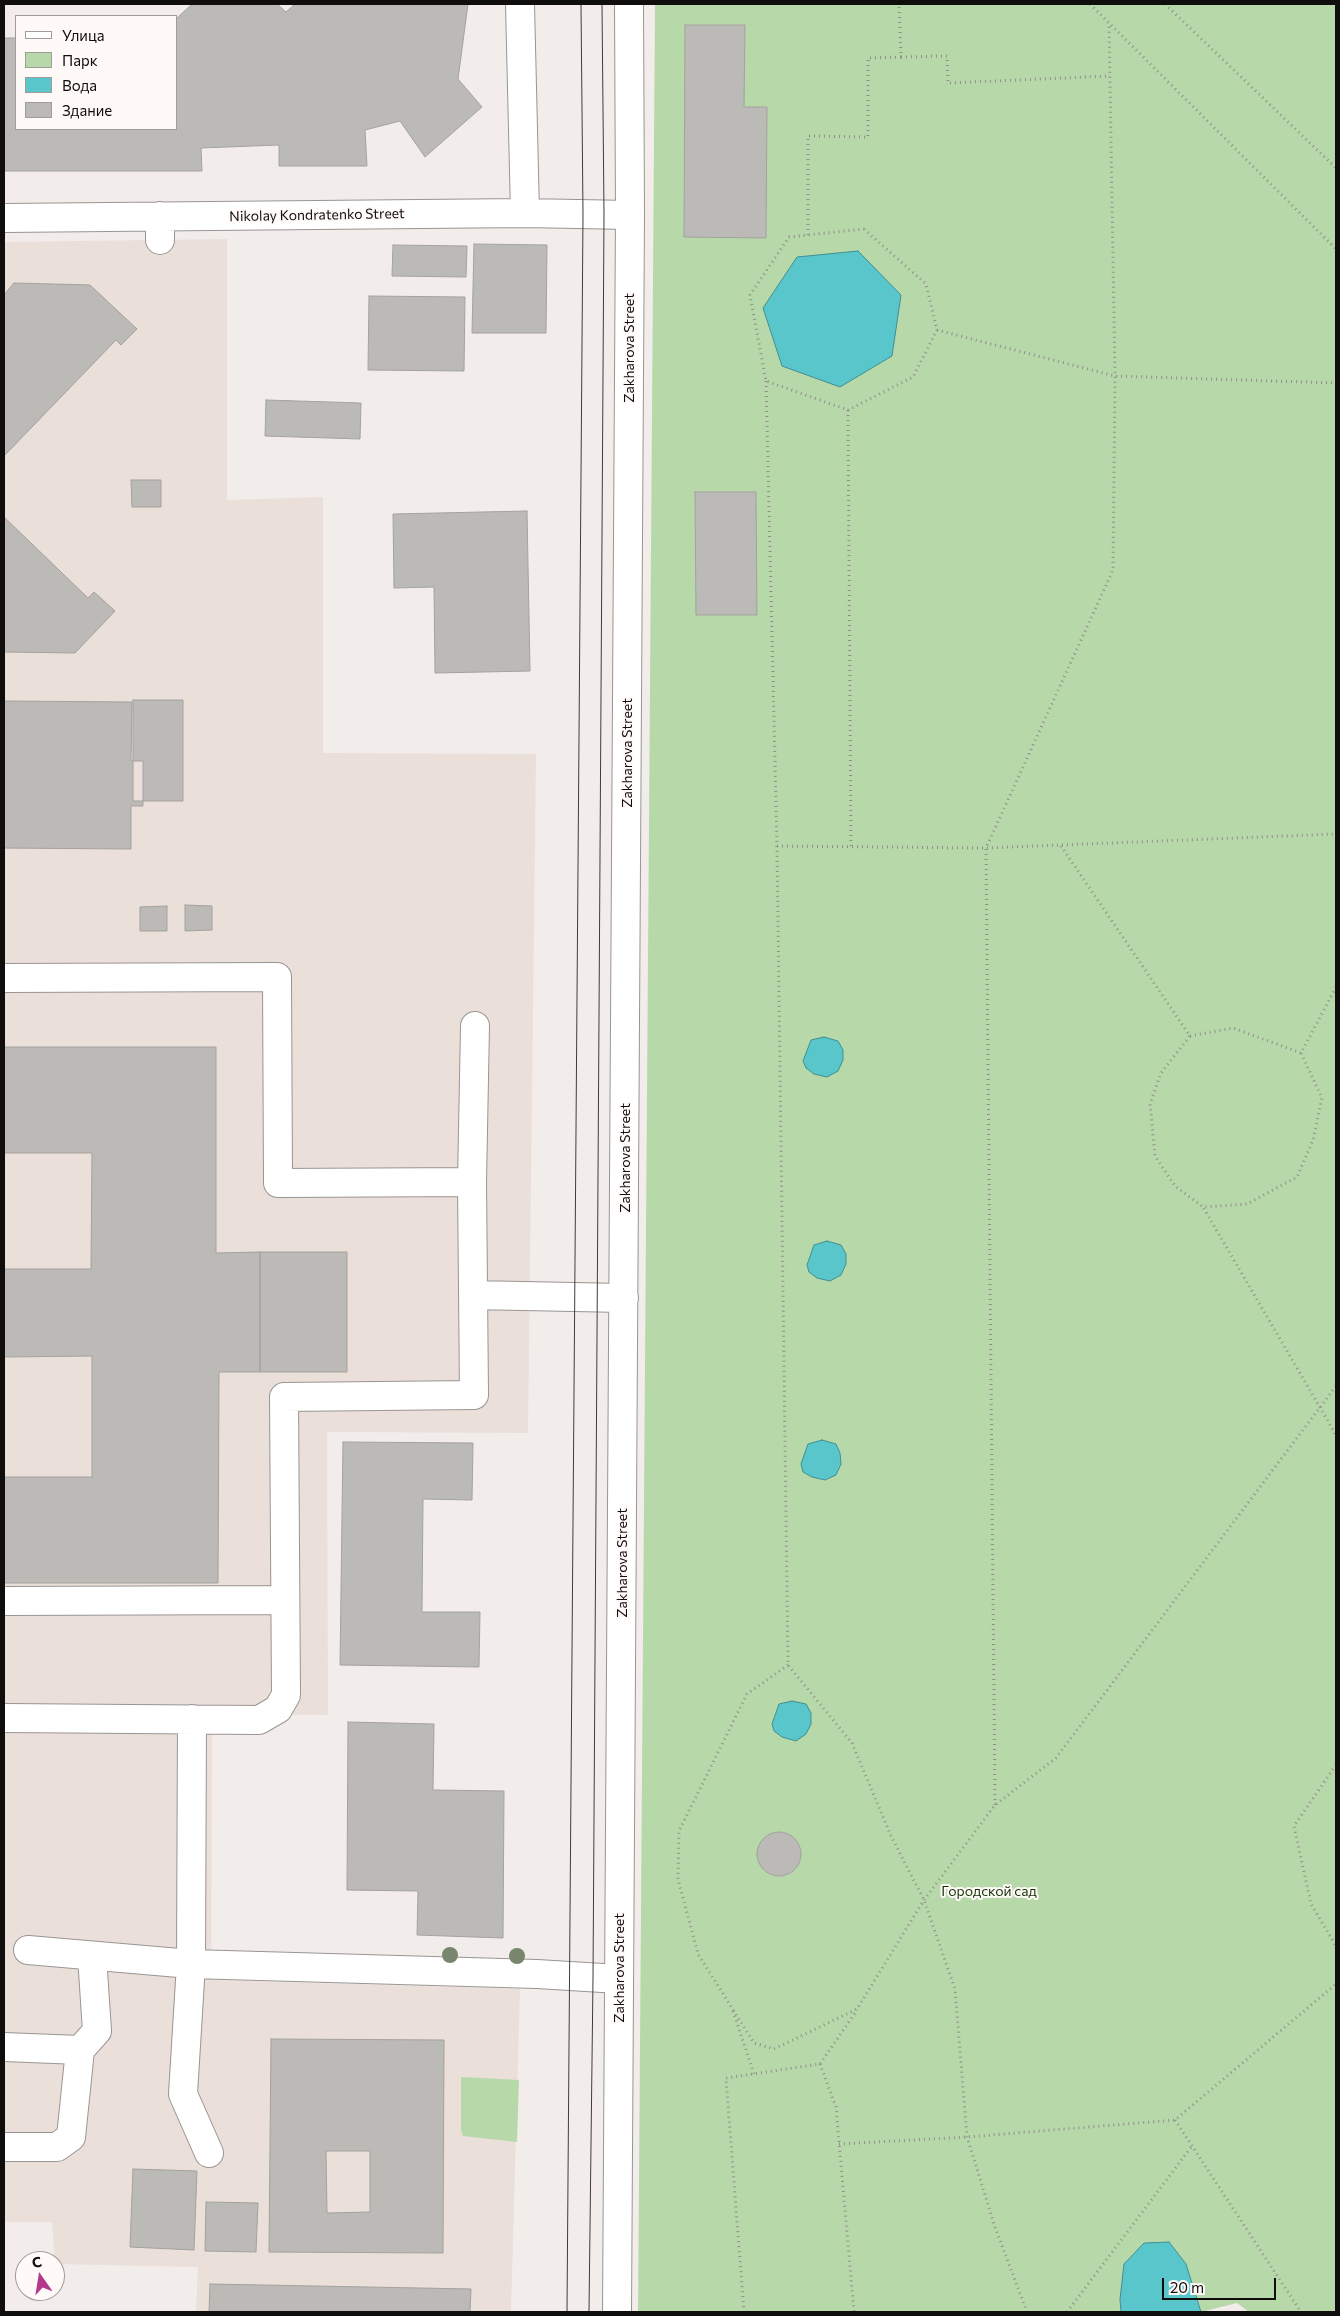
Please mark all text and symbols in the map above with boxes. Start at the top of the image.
legend [15,15,178,130]
text: Улица [62,26,104,44]
text: Парк [62,51,98,69]
text: Вода [62,76,97,94]
text: Здание [62,101,112,119]
street label: Nikolay Kondratenko Street [229,205,405,225]
street label: Zakharova Street [621,293,637,403]
street label: Zakharova Street [619,698,635,808]
street label: Zakharova Street [617,1103,633,1213]
street label: Zakharova Street [614,1508,630,1618]
park label: Городской сад [941,1883,1037,1899]
street label: Zakharova Street [611,1913,627,2023]
north arrow [15,2251,65,2301]
text: С [30,2253,43,2271]
scale bar [1165,2268,1279,2300]
text: 20 m [1170,2278,1204,2296]

